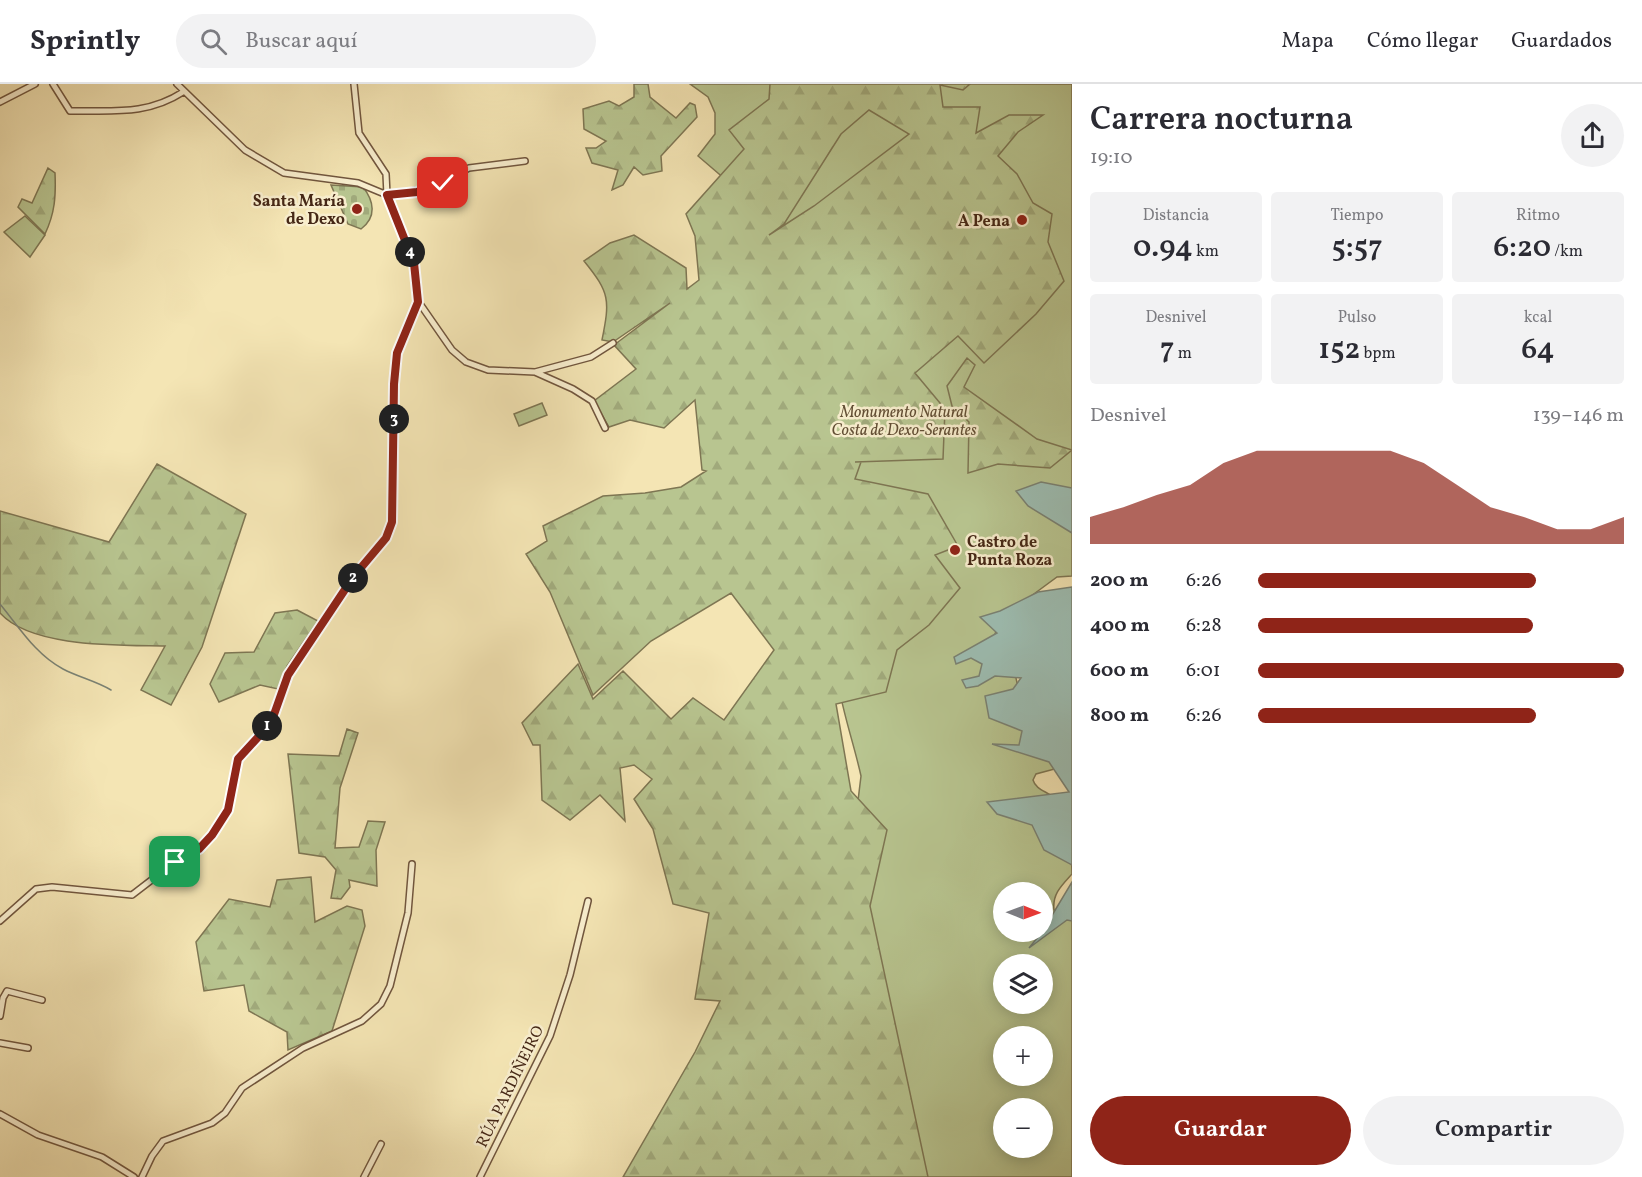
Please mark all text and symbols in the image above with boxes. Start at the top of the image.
search box [176,14,596,68]
text: Sprintly [30,22,140,61]
icon: search [197,25,230,58]
text: Buscar aquí [245,26,357,57]
text: Mapa [1281,27,1334,56]
text: Cómo llegar [1367,27,1478,56]
text: Guardados [1511,27,1612,56]
text: Carrera nocturna [1090,98,1353,144]
button: share [1561,104,1624,167]
text: 19:10 [1090,144,1133,172]
pin [417,157,468,208]
icon: check [426,166,459,199]
place label: Santa María de Dexo [253,191,345,231]
marker: Santa María de Dexo [350,202,364,216]
text: Distancia [1143,205,1209,227]
text: Tiempo [1331,205,1383,227]
text: Ritmo [1516,205,1560,227]
place label: A Pena [958,211,1010,233]
marker: A Pena [1015,213,1029,227]
text: 0.94 [1133,227,1193,269]
text: 5:57 [1331,227,1383,269]
text: 6:20 [1493,227,1551,269]
pin: 4 [395,237,425,267]
text: 4 [405,241,415,263]
text: km [1193,241,1219,263]
text: /km [1551,241,1583,263]
text: Desnivel [1145,307,1207,329]
text: Pulso [1338,307,1376,329]
text: kcal [1524,307,1552,329]
text: 7 [1160,329,1175,371]
text: 152 [1318,329,1360,371]
text: 64 [1521,329,1555,371]
text: m [1175,343,1192,365]
text: bpm [1360,343,1396,365]
park label: Monumento Natural Costa de Dexo-Serantes [831,402,977,442]
text: Desnivel [1090,402,1166,430]
text: 139–146 m [1533,402,1624,430]
pin: 3 [379,404,409,434]
text: 3 [390,408,398,430]
place label: Castro de Punta Roza [967,532,1053,572]
marker: Castro de Punta Roza [948,543,962,557]
pin: 2 [338,563,368,593]
text: 2 [349,567,357,589]
text: 200 m [1090,567,1148,595]
text: 6:26 [1186,567,1222,595]
text: 400 m [1090,612,1150,640]
text: 6:28 [1186,612,1222,640]
text: 600 m [1090,657,1149,685]
text: 6:01 [1186,657,1221,685]
text: 800 m [1090,702,1149,730]
text: 6:26 [1186,702,1222,730]
pin: 1 [252,711,282,741]
text: 1 [264,715,270,737]
pin [149,836,200,887]
icon: arrive [158,845,191,878]
north arrow [993,882,1053,942]
map controls [993,882,1053,1158]
button: layers [993,954,1053,1014]
street label: RÚA PARDIÑEIRO [472,1022,550,1152]
button: + [993,1026,1053,1086]
button: Guardar [1090,1096,1351,1165]
button: Compartir [1363,1096,1624,1165]
button: − [993,1098,1053,1158]

